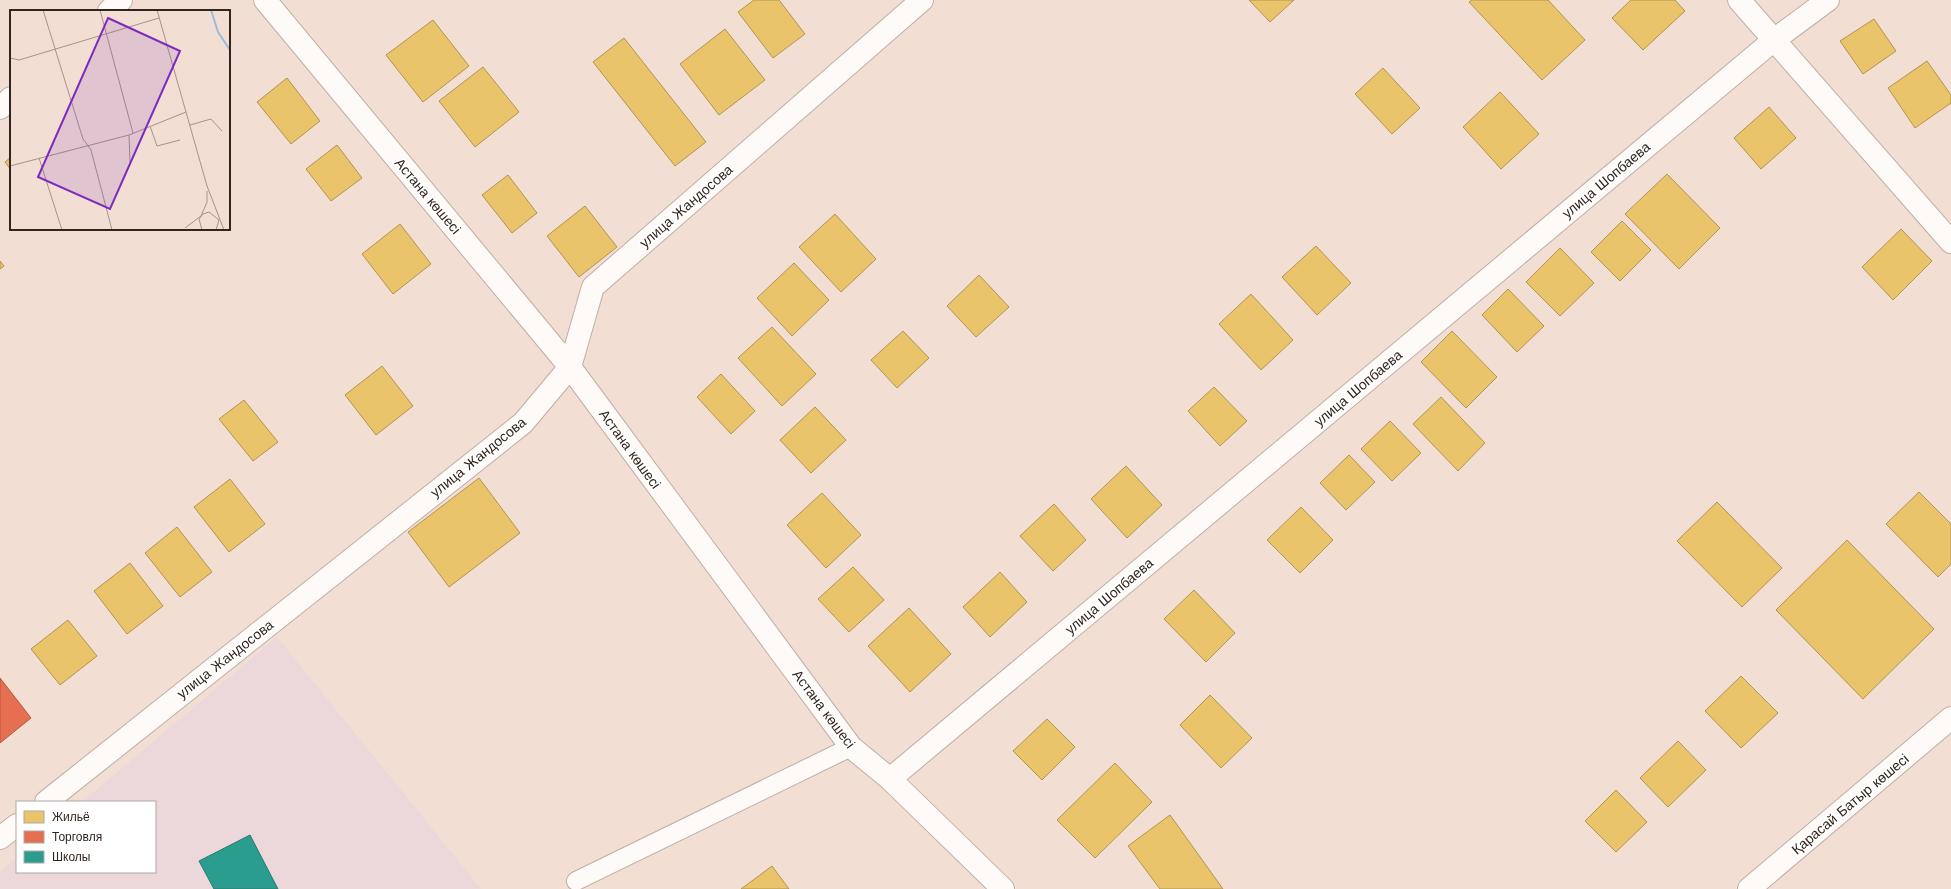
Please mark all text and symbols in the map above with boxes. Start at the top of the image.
inset map [10,10,230,230]
street label: улица Шопбаева [1559,138,1653,221]
street label: Астана көшесі [392,155,464,237]
street label: улица Жандосова [636,161,736,251]
street label: улица Шопбаева [1311,346,1405,429]
street label: Астана көшесі [596,406,664,492]
street label: улица Жандосова [427,414,529,500]
street label: улица Шопбаева [1062,554,1156,637]
street label: улица Жандосова [174,616,277,702]
street label: Астана көшесі [789,667,859,751]
street label: Қарасай Батыр көшесі [1788,750,1912,858]
legend [16,801,156,873]
text: Жильё [52,810,90,824]
text: Торговля [52,830,102,844]
text: Школы [52,850,90,864]

